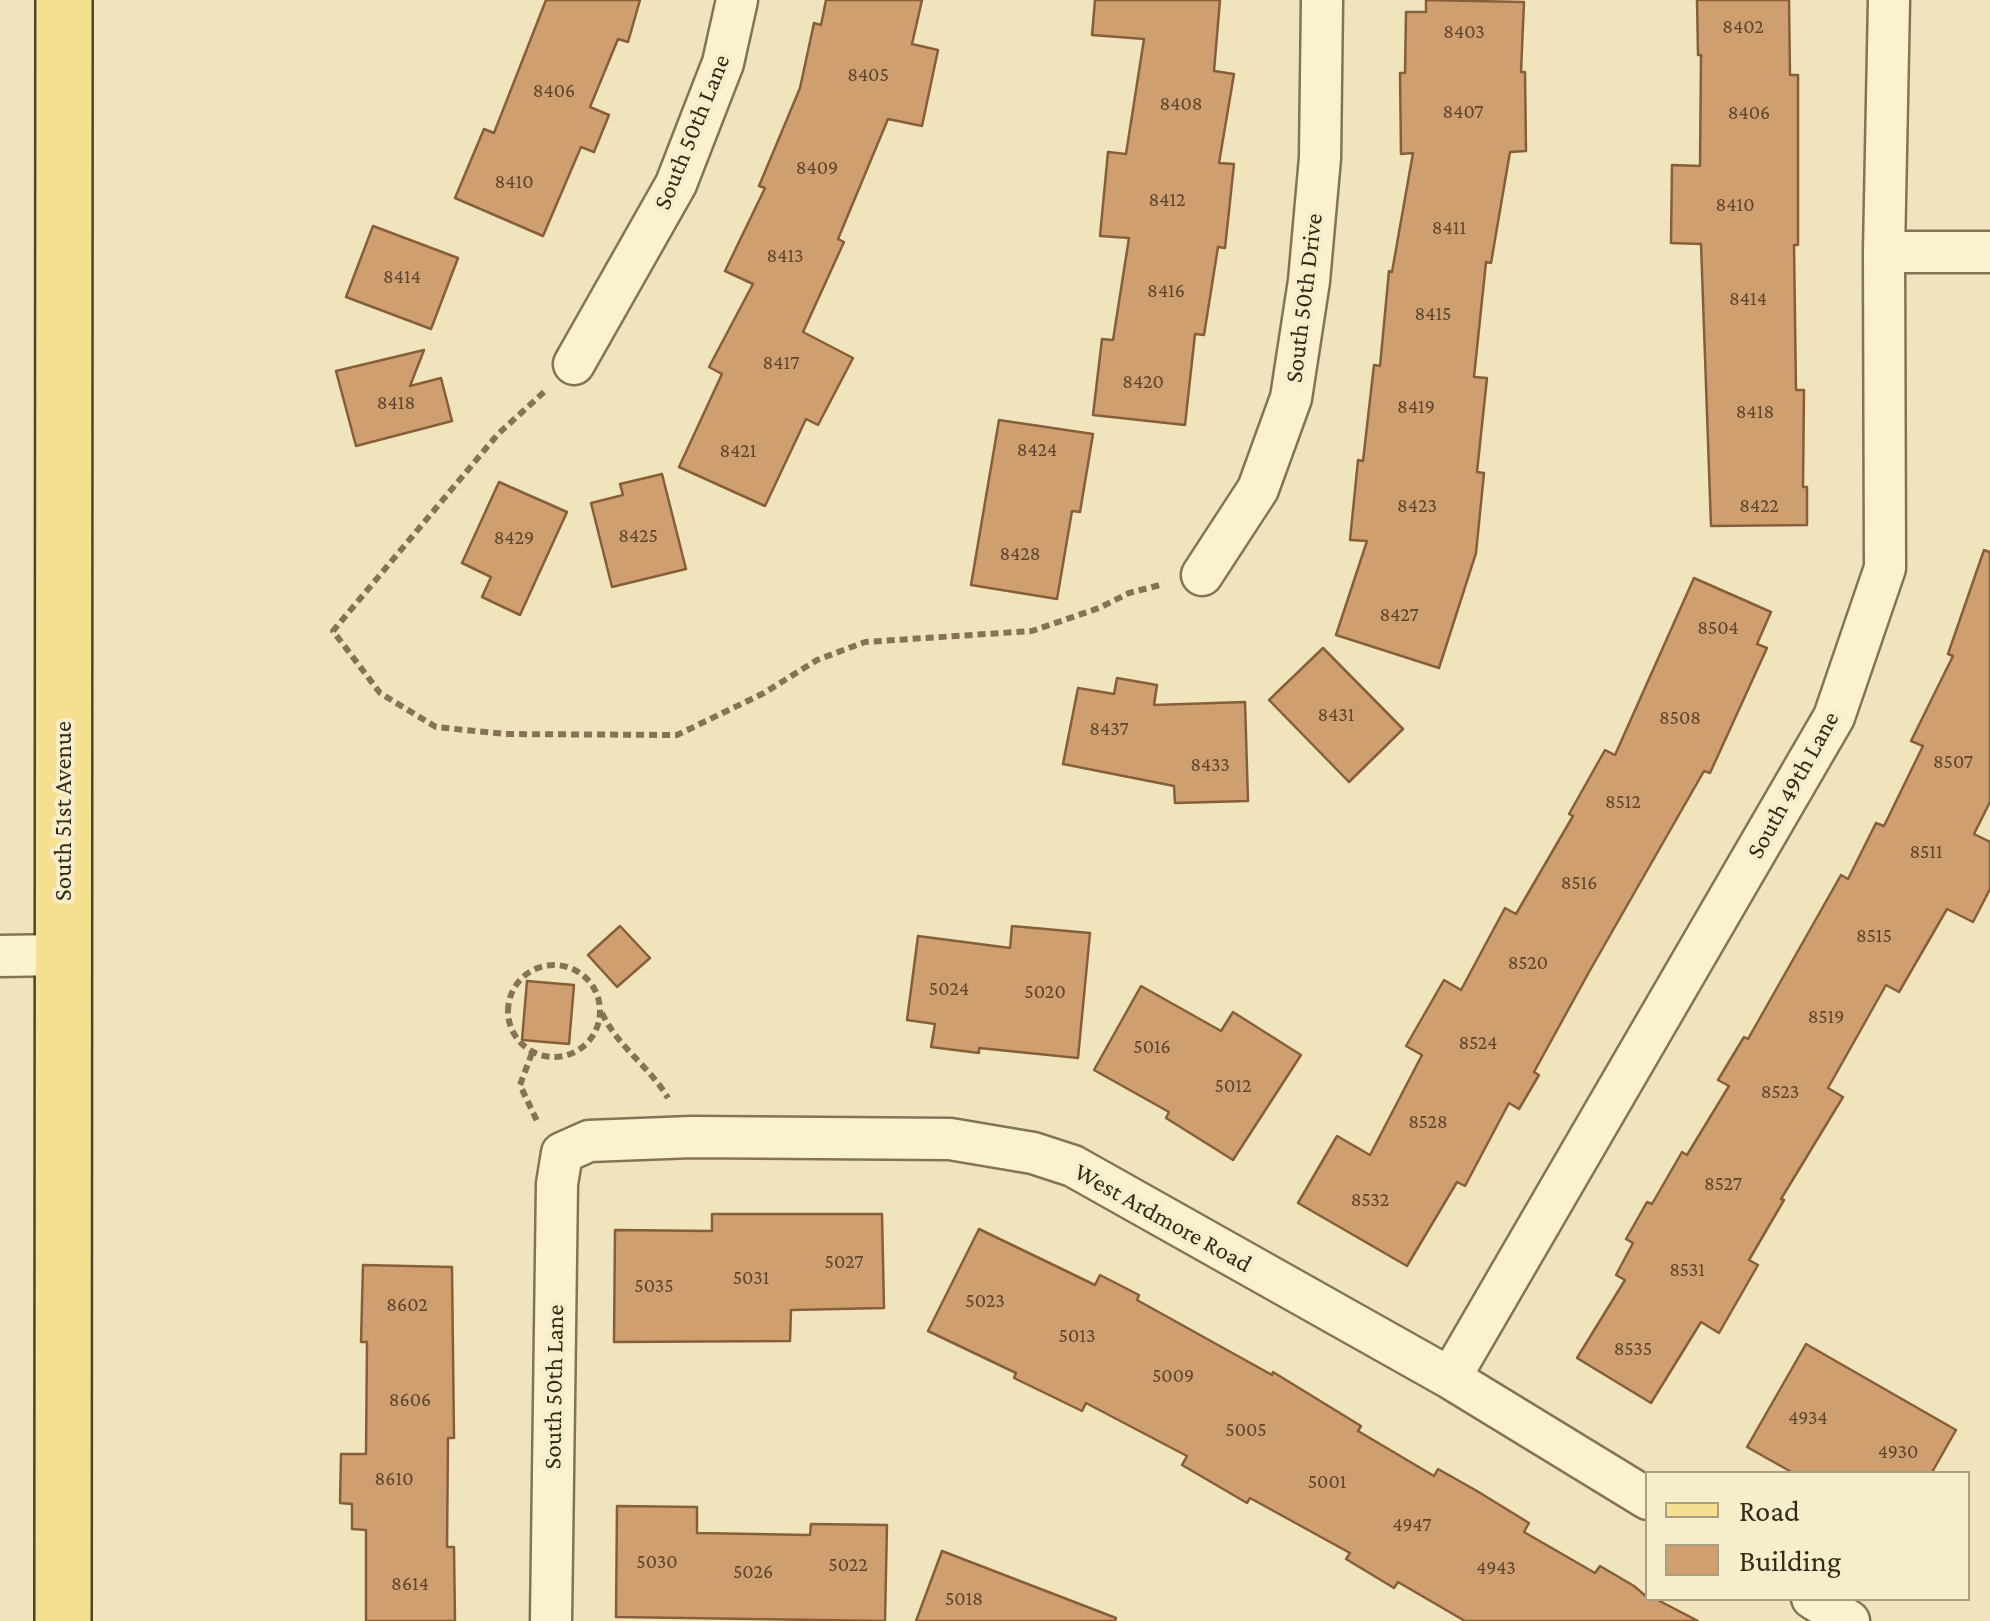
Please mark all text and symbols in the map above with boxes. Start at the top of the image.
house number: 8402 [1722,15,1764,39]
house number: 8403 [1443,20,1485,44]
street label: South 50th Lane [647,50,737,214]
house number: 8405 [847,63,889,87]
house number: 8406 [533,79,575,103]
house number: 8408 [1159,92,1203,116]
house number: 8407 [1442,100,1484,124]
house number: 8406 [1728,101,1770,125]
house number: 8409 [796,156,838,180]
house number: 8410 [495,170,533,194]
house number: 8412 [1148,188,1186,212]
house number: 8410 [1716,193,1754,217]
street label: South 50th Drive [1279,212,1329,384]
house number: 8411 [1432,216,1466,240]
house number: 8413 [766,244,804,268]
house number: 8414 [383,265,421,289]
house number: 8416 [1147,279,1185,303]
house number: 8414 [1729,287,1767,311]
house number: 8415 [1414,302,1452,326]
house number: 8417 [763,351,799,375]
house number: 8420 [1122,370,1164,394]
house number: 8418 [377,391,415,415]
house number: 8419 [1397,395,1435,419]
house number: 8418 [1736,400,1774,424]
house number: 8424 [1017,438,1057,462]
house number: 8421 [720,439,756,463]
house number: 8423 [1397,494,1437,518]
house number: 8422 [1739,494,1779,518]
house number: 8425 [618,524,658,548]
house number: 8429 [494,526,534,550]
house number: 8428 [999,542,1041,566]
house number: 8427 [1379,603,1419,627]
house number: 8504 [1697,616,1739,640]
house number: 8431 [1318,703,1354,727]
house number: 8508 [1659,706,1701,730]
street label: South 49th Lane [1740,706,1846,864]
house number: 8437 [1089,717,1129,741]
street label: South 51st Avenue [48,721,78,901]
house number: 8507 [1933,750,1973,774]
house number: 8433 [1190,753,1230,777]
house number: 8512 [1605,790,1641,814]
house number: 8511 [1909,840,1943,864]
house number: 8516 [1561,871,1597,895]
house number: 8515 [1856,924,1892,948]
house number: 8520 [1508,951,1548,975]
house number: 5024 [929,977,969,1001]
house number: 5020 [1024,980,1066,1004]
house number: 8519 [1808,1005,1844,1029]
house number: 8524 [1458,1031,1498,1055]
house number: 5016 [1133,1035,1171,1059]
house number: 5012 [1215,1074,1251,1098]
house number: 8523 [1761,1080,1799,1104]
house number: 8528 [1408,1110,1448,1134]
street label: West Ardmore Road [1069,1157,1257,1279]
house number: 8527 [1704,1172,1742,1196]
house number: 8532 [1351,1188,1389,1212]
house number: 5027 [824,1250,864,1274]
house number: 8531 [1669,1258,1705,1282]
house number: 5031 [733,1266,769,1290]
house number: 5035 [634,1274,674,1298]
house number: 5023 [965,1289,1005,1313]
house number: 8602 [386,1293,428,1317]
street label: South 50th Lane [538,1304,570,1470]
house number: 5013 [1059,1324,1095,1348]
house number: 8535 [1614,1337,1652,1361]
house number: 5009 [1152,1364,1194,1388]
house number: 8606 [389,1388,431,1412]
house number: 4934 [1788,1406,1828,1430]
house number: 5005 [1225,1418,1267,1442]
house number: 4930 [1878,1440,1918,1464]
house number: 8610 [375,1467,413,1491]
house number: 5001 [1308,1470,1346,1494]
legend [1645,1471,1970,1601]
text: Road [1739,1494,1800,1527]
house number: 4947 [1393,1513,1431,1537]
text: Building [1739,1544,1841,1577]
house number: 5030 [636,1550,678,1574]
house number: 5022 [828,1553,868,1577]
house number: 4943 [1476,1556,1516,1580]
house number: 5026 [733,1560,773,1584]
house number: 8614 [391,1572,429,1596]
house number: 5018 [945,1587,983,1611]

